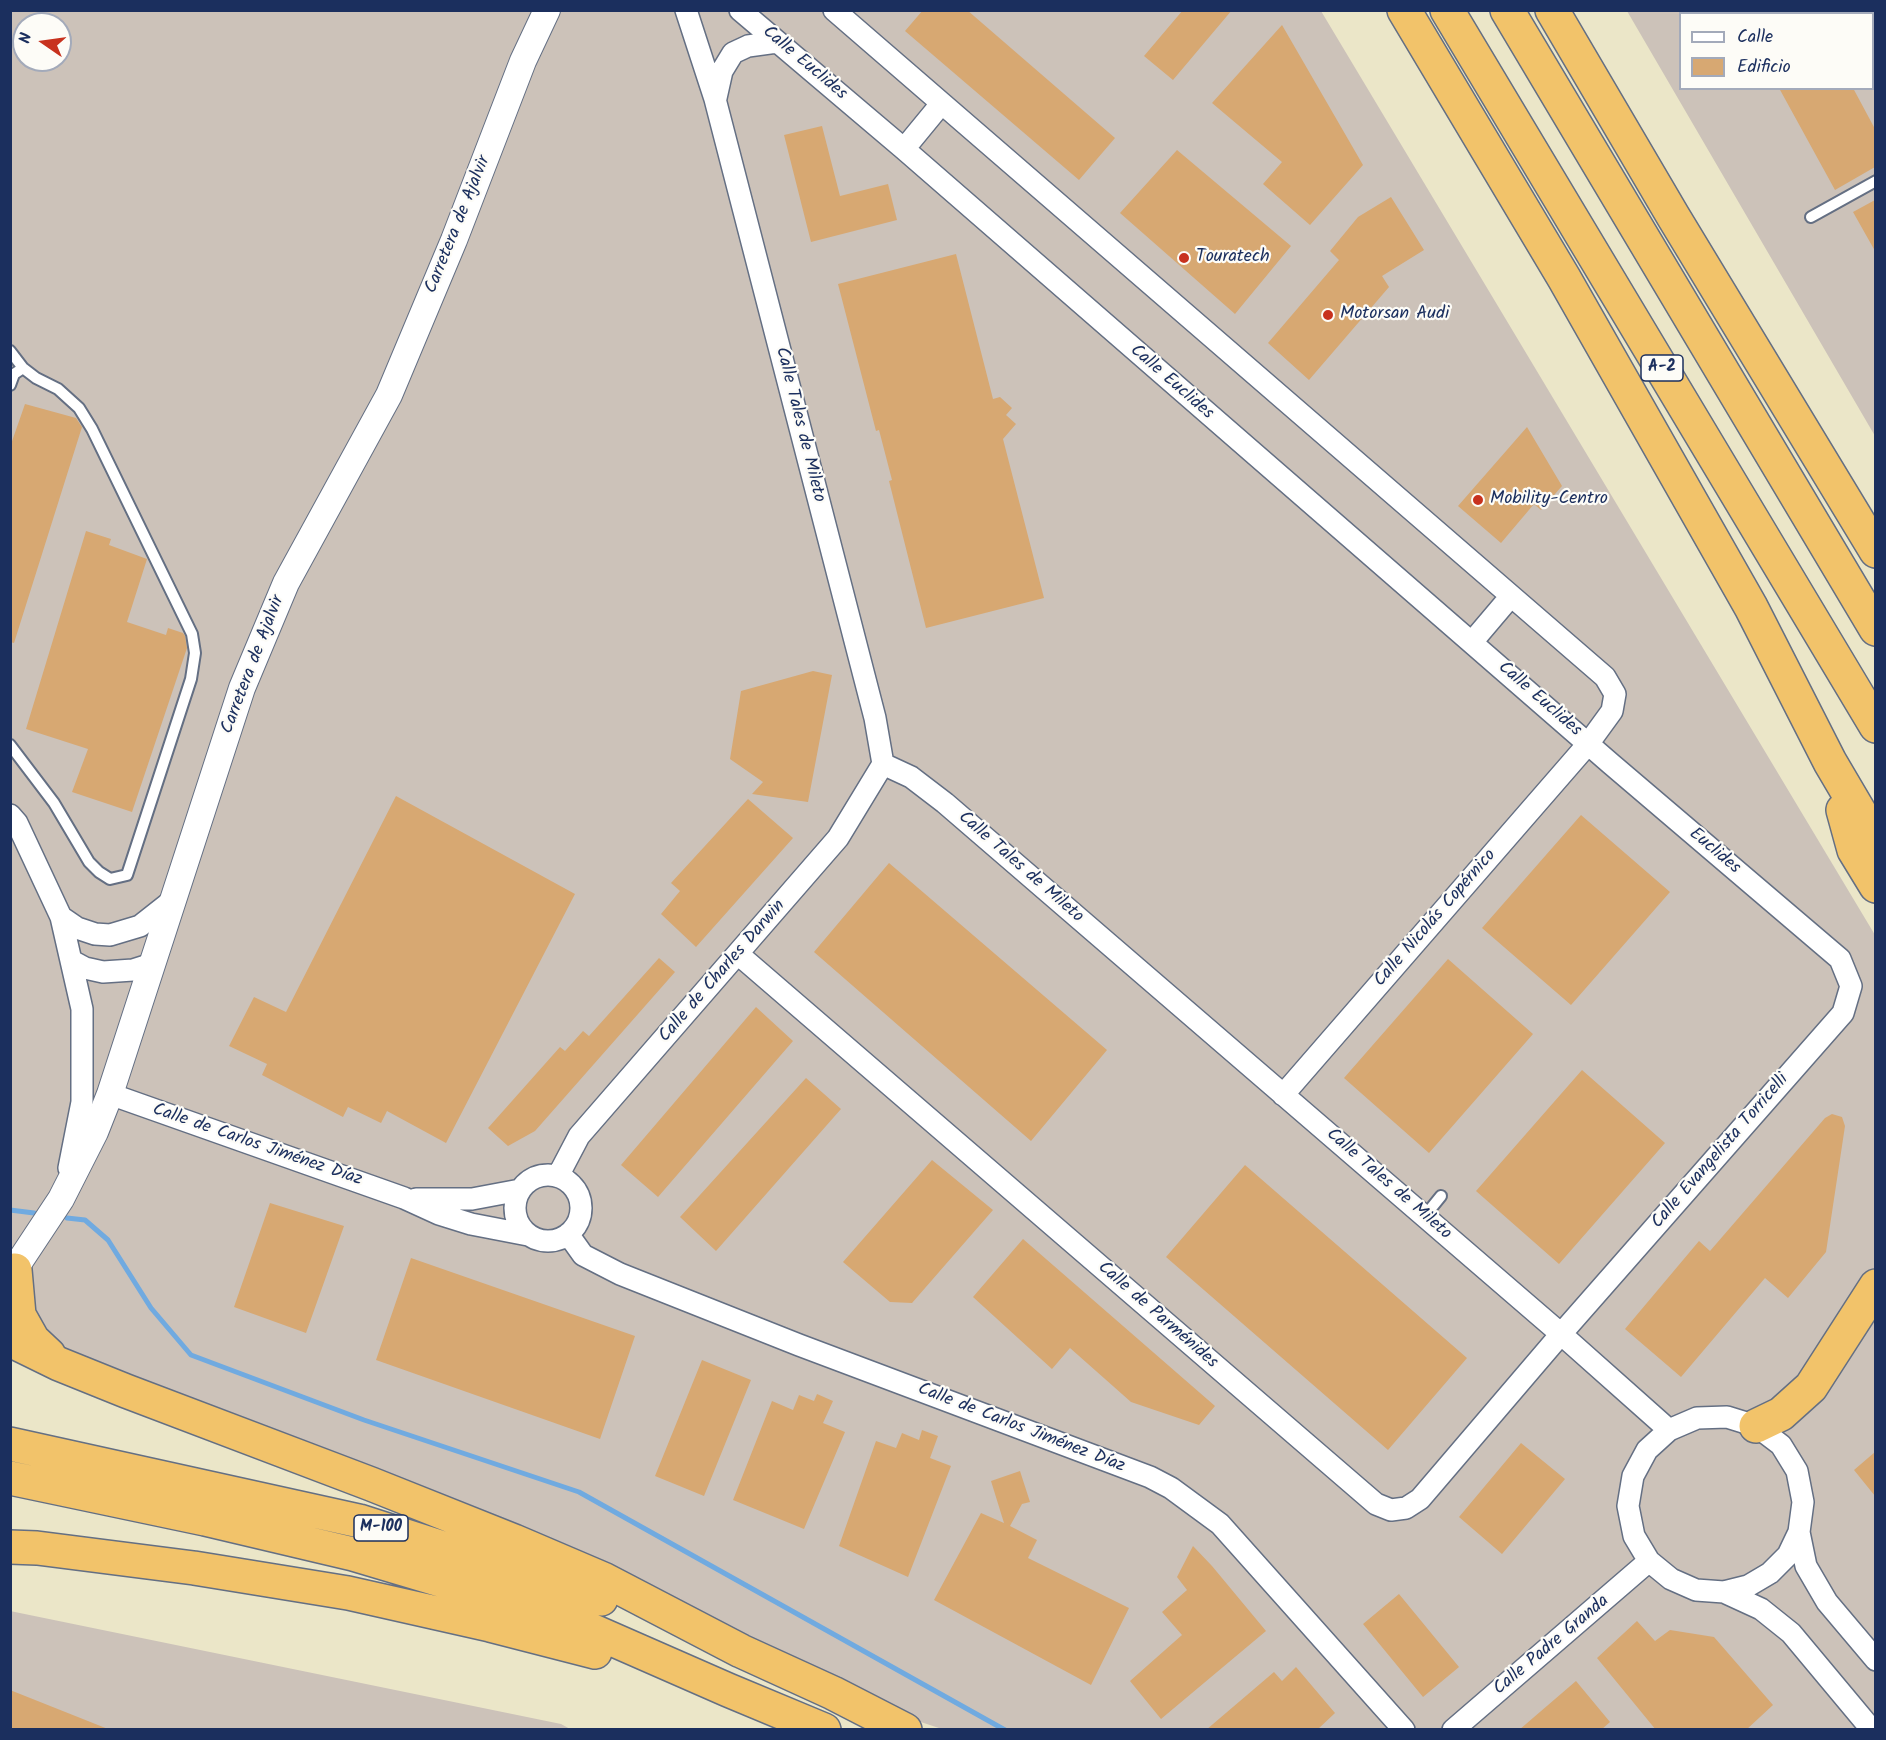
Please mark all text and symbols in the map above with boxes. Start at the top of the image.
north arrow [12,12,72,72]
legend [1679,12,1874,90]
street label: Calle Euclides [757,22,851,106]
text: Calle [1737,23,1773,52]
text: N [13,31,39,46]
text: Edificio [1737,53,1791,82]
street label: Carretera de Ajalvir [422,153,496,297]
place label: Touratech [1196,247,1270,269]
marker: Touratech [1177,251,1191,265]
place label: Motorsan Audi [1340,304,1449,326]
marker: Motorsan Audi [1321,308,1335,322]
street label: Calle Euclides [1125,341,1217,425]
street label: Calle Tales de Mileto [769,345,829,505]
road number: A-2 [1641,355,1683,381]
place label: Mobility-Centro [1490,489,1608,511]
marker: Mobility-Centro [1471,493,1485,507]
street label: Carretera de Ajalvir [218,593,290,737]
street label: Calle Euclides [1493,658,1585,742]
street label: Calle Tales de Mileto [953,808,1087,928]
street label: Euclides [1684,824,1744,880]
street label: Calle Nicolás Copérnico [1370,846,1502,992]
street label: Calle de Charles Darwin [655,896,791,1048]
street label: Calle Evangelista Torricelli [1648,1070,1794,1234]
street label: Calle de Carlos Jiménez Díaz [149,1100,365,1192]
street label: Calle Tales de Mileto [1321,1125,1455,1245]
street label: Calle de Parménides [1092,1258,1222,1374]
street label: Calle de Carlos Jiménez Díaz [914,1379,1128,1479]
road number: M-100 [354,1515,408,1541]
street label: Calle Padre Granda [1490,1591,1614,1701]

